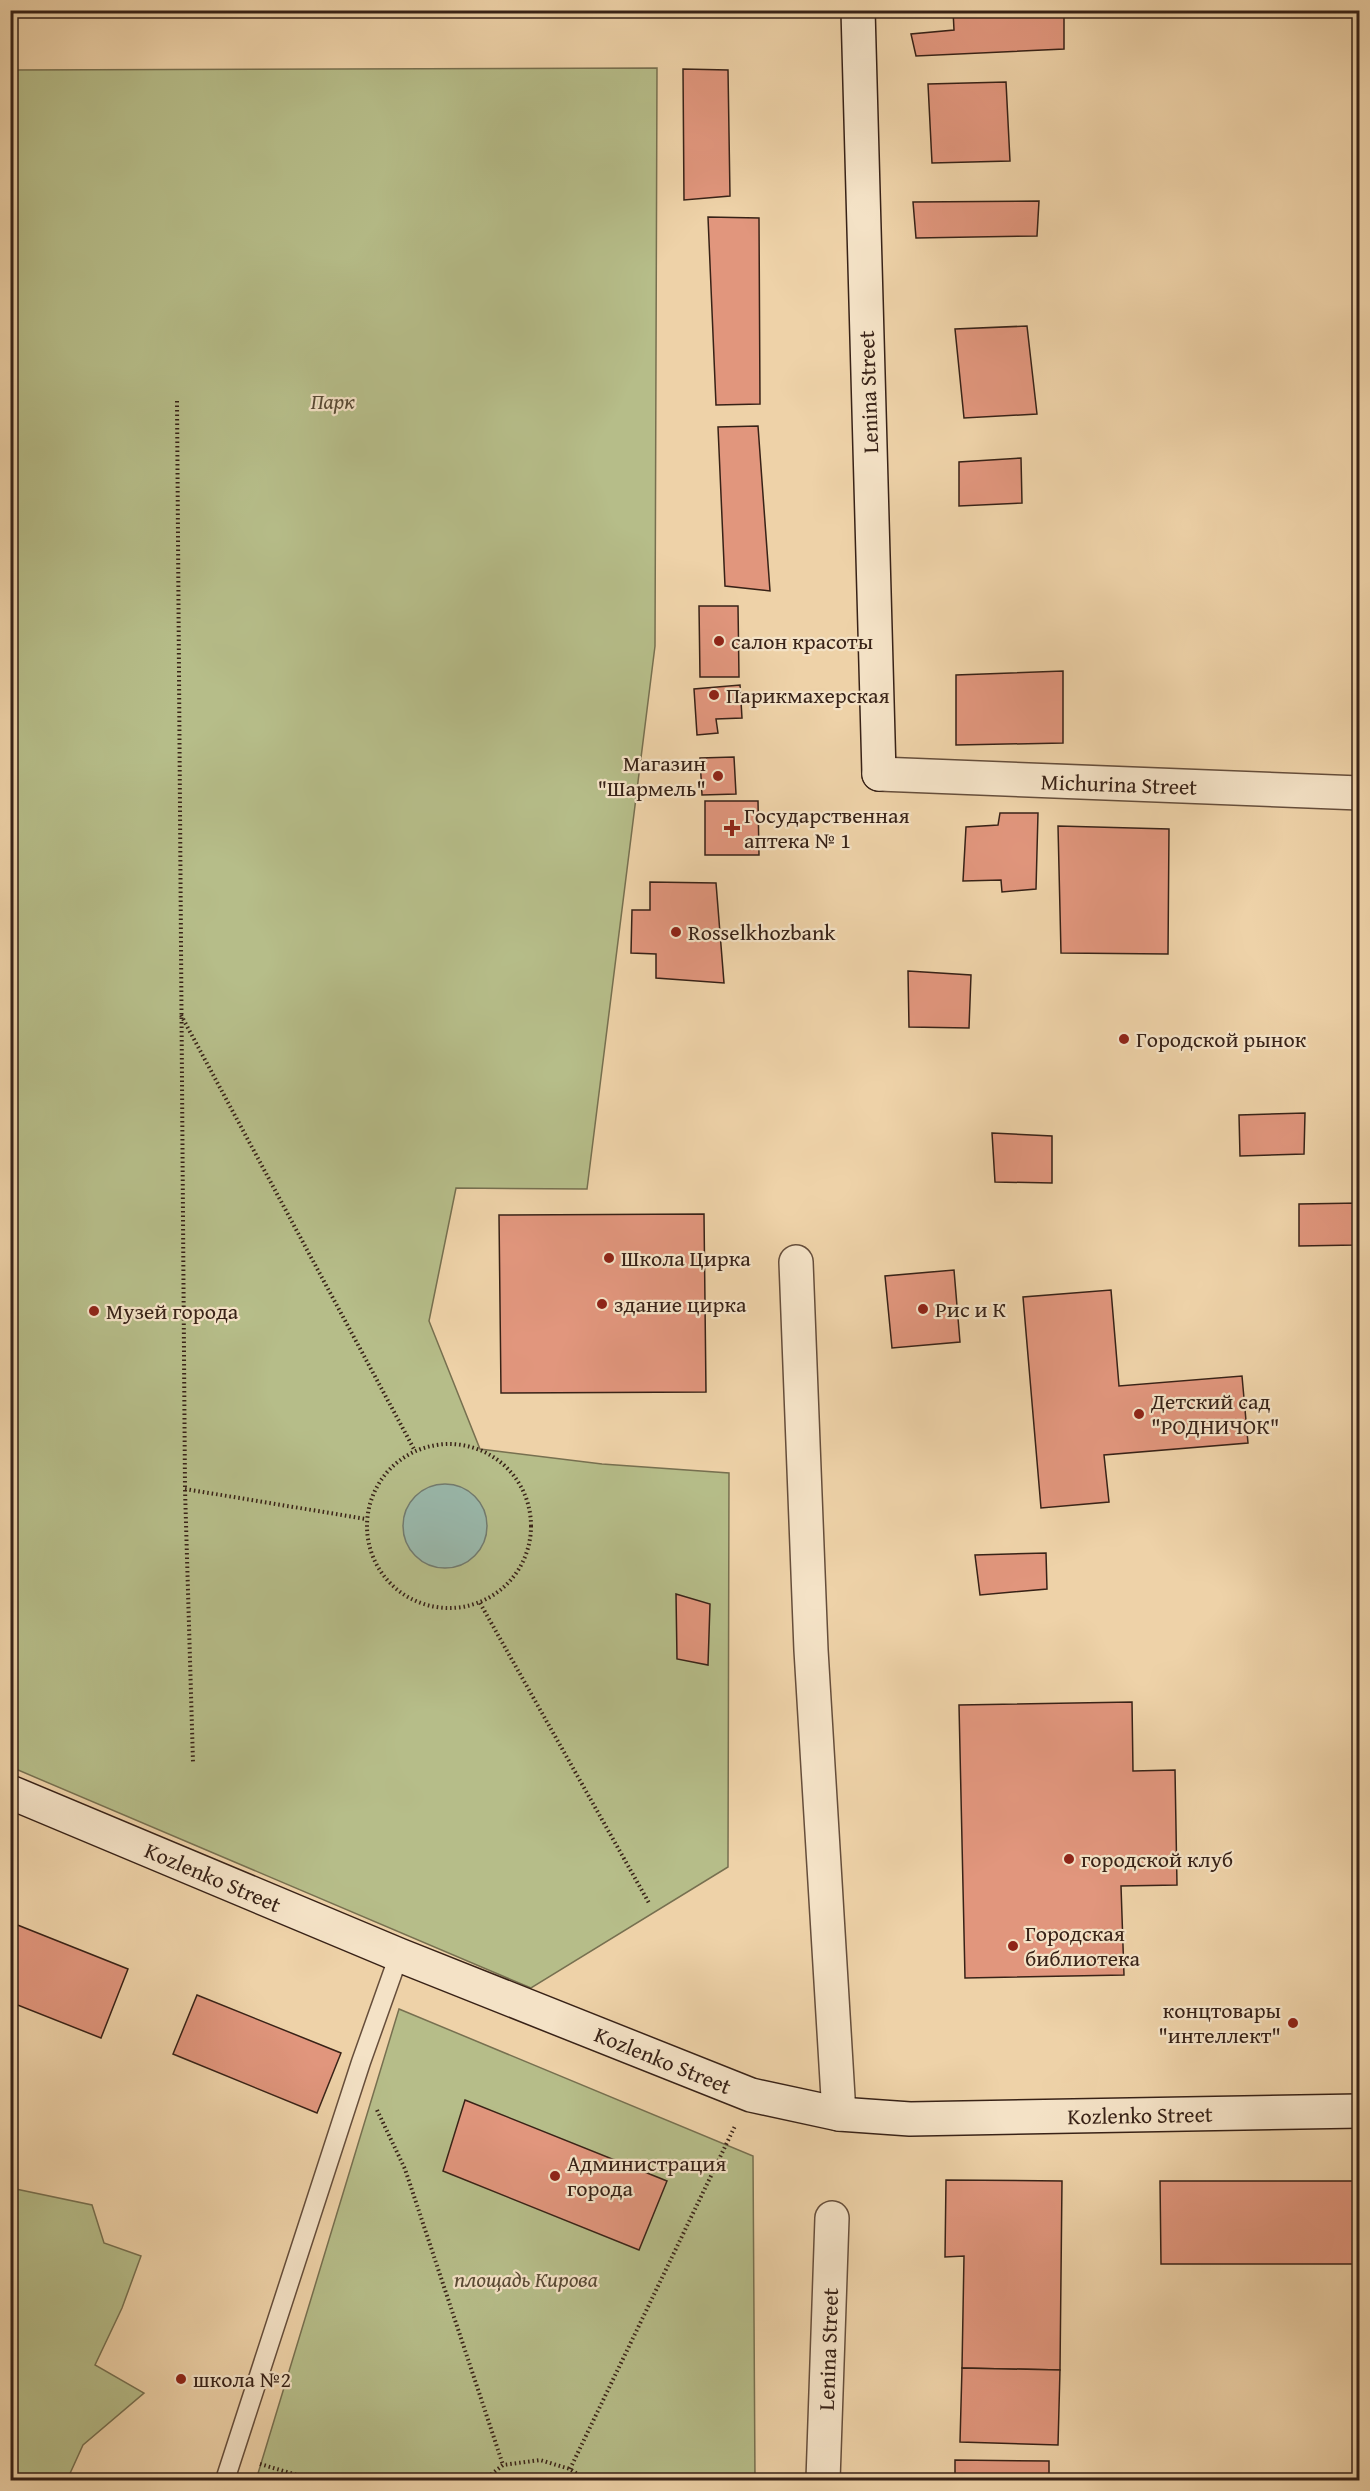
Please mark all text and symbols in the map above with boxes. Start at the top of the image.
street label: Lenina Street [850,330,886,454]
park label: Парк [311,385,355,417]
place label: салон красоты [731,625,873,657]
marker: салон красоты [712,634,726,648]
place label: Парикмахерская [726,679,890,711]
marker: Парикмахерская [707,688,721,702]
place label: Магазин "Шармель" [597,747,706,804]
street label: Michurina Street [1040,765,1198,803]
marker: Магазин "Шармель" [711,769,725,783]
place label: Государственная аптека № 1 [744,799,910,856]
marker: Государственная аптека № 1 [725,821,739,835]
place label: Rosselkhozbank [688,916,836,948]
marker: Rosselkhozbank [669,925,683,939]
place label: Городской рынок [1136,1023,1307,1055]
marker: Городской рынок [1117,1032,1131,1046]
place label: Школа Цирка [621,1242,751,1274]
marker: Школа Цирка [602,1251,616,1265]
place label: здание цирка [614,1288,747,1320]
place label: Рис и К [935,1293,1006,1325]
place label: Музей города [106,1295,239,1327]
marker: здание цирка [595,1297,609,1311]
marker: Рис и К [916,1302,930,1316]
marker: Музей города [87,1304,101,1318]
place label: Детский сад "РОДНИЧОК" [1150,1385,1279,1442]
marker: Детский сад "РОДНИЧОК" [1132,1407,1146,1421]
street label: Kozlenko Street [140,1834,286,1920]
place label: городской клуб [1081,1843,1233,1875]
marker: городской клуб [1062,1852,1076,1866]
place label: Городская библиотека [1025,1917,1141,1974]
marker: Городская библиотека [1006,1939,1020,1953]
place label: концтовары "интеллект" [1158,1994,1281,2051]
marker: концтовары "интеллект" [1286,2016,1300,2030]
street label: Kozlenko Street [590,2018,737,2102]
street label: Kozlenko Street [1067,2098,1213,2132]
place label: Администрация города [567,2147,726,2204]
marker: Администрация города [548,2169,562,2183]
park label: площадь Кирова [454,2263,598,2295]
street label: Lenina Street [810,2287,846,2411]
place label: школа №2 [193,2363,291,2395]
marker: школа №2 [174,2372,188,2386]

